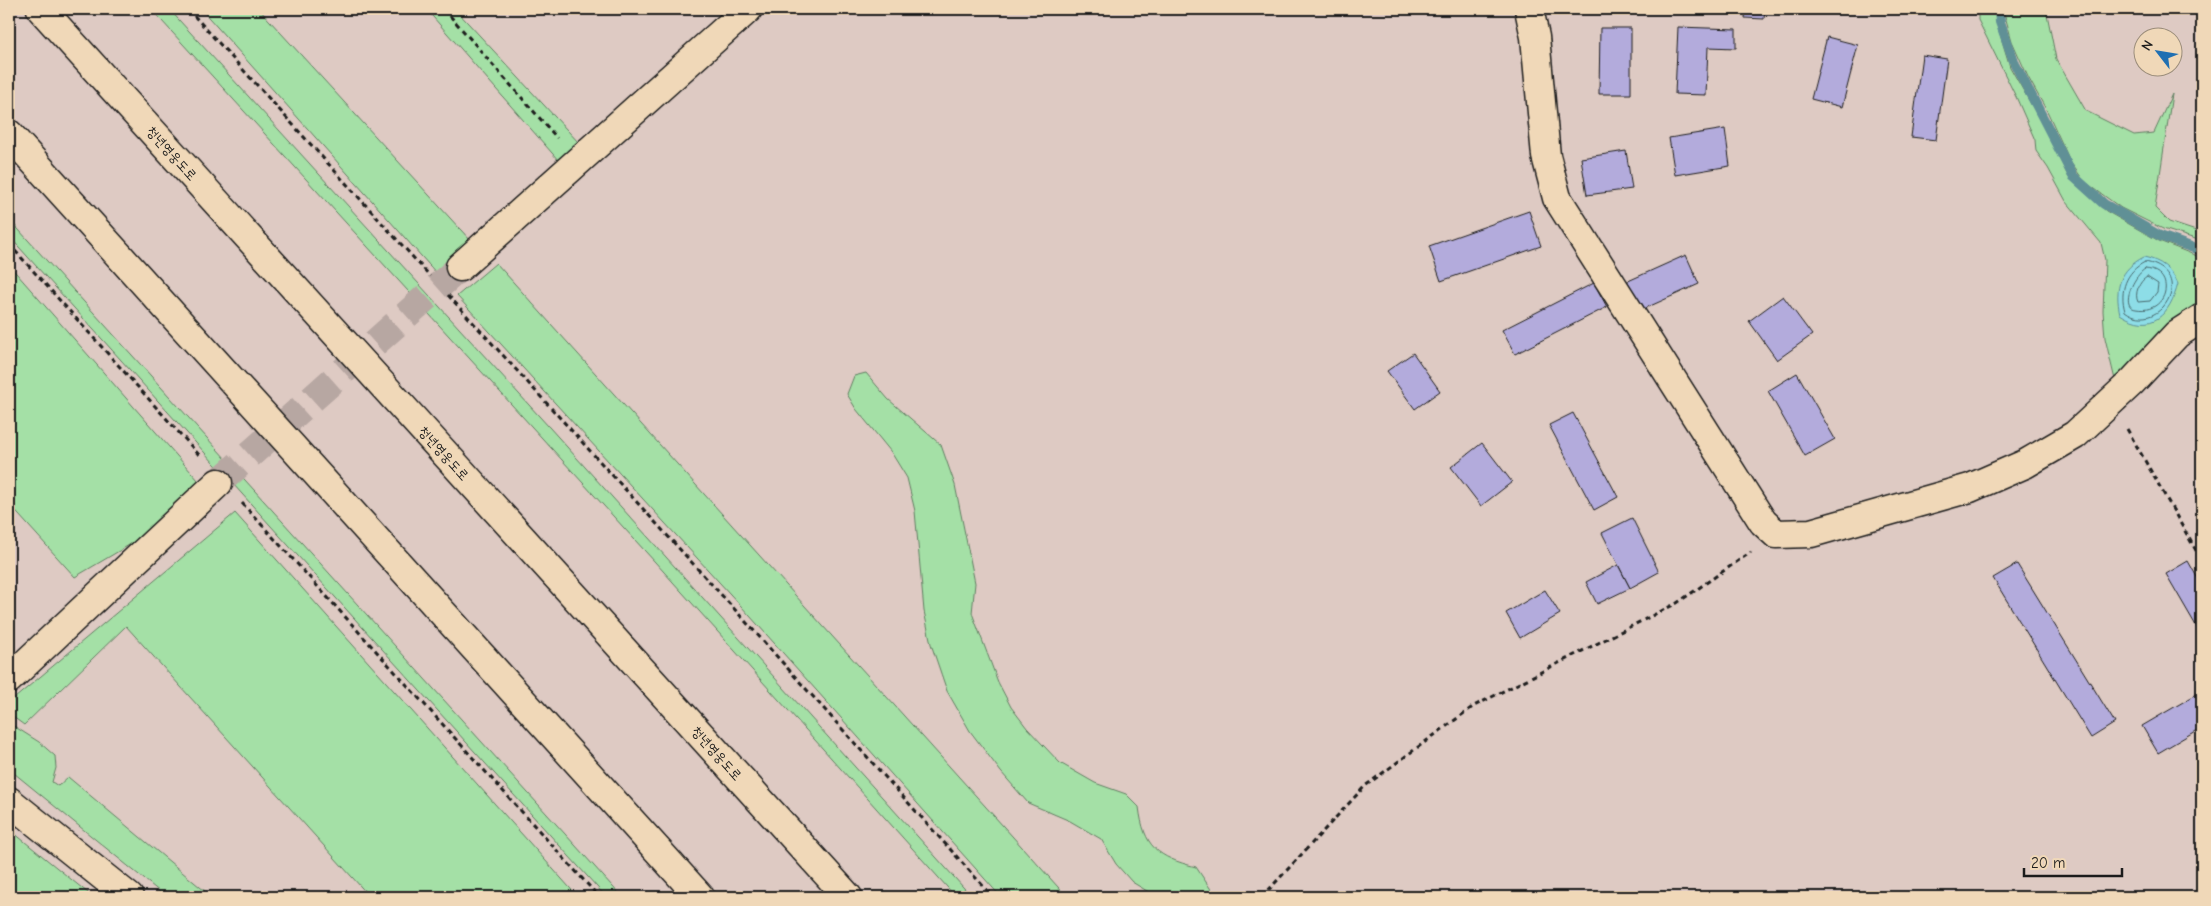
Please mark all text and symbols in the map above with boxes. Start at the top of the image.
north arrow [2134,28,2184,78]
text: N [2138,37,2157,54]
street label: 청년영웅도로 [143,123,201,184]
street label: 청년영웅도로 [415,423,473,484]
street label: 청년영웅도로 [688,723,746,784]
scale bar [2024,846,2121,878]
text: 20 m [2031,854,2065,872]

